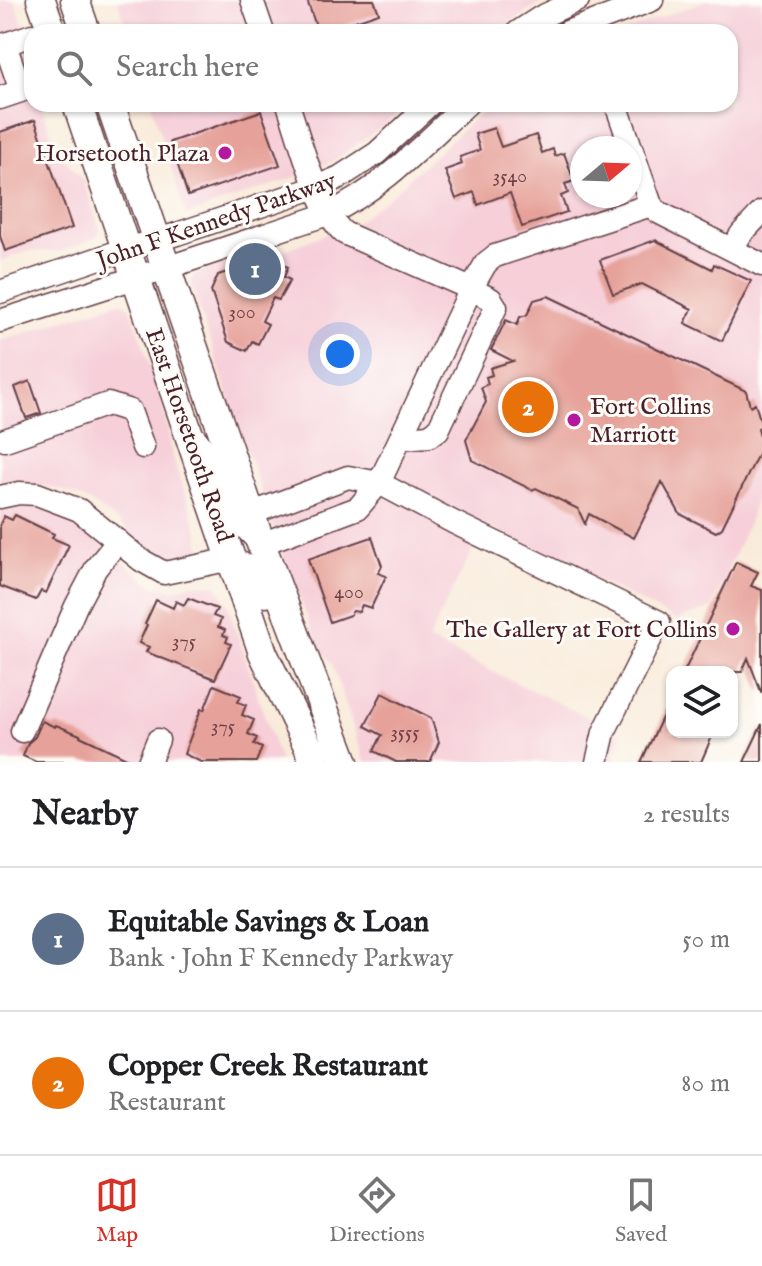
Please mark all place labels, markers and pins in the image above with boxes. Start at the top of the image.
place label: Horsetooth Plaza [35,139,210,170]
marker: Horsetooth Plaza [216,144,234,162]
pin: 1 [229,239,281,299]
pin: 2 [502,377,554,437]
place label: Fort Collins Marriott [590,392,711,451]
marker: Fort Collins Marriott [565,411,583,429]
place label: The Gallery at Fort Collins [446,615,717,646]
marker: The Gallery at Fort Collins [724,620,742,638]

